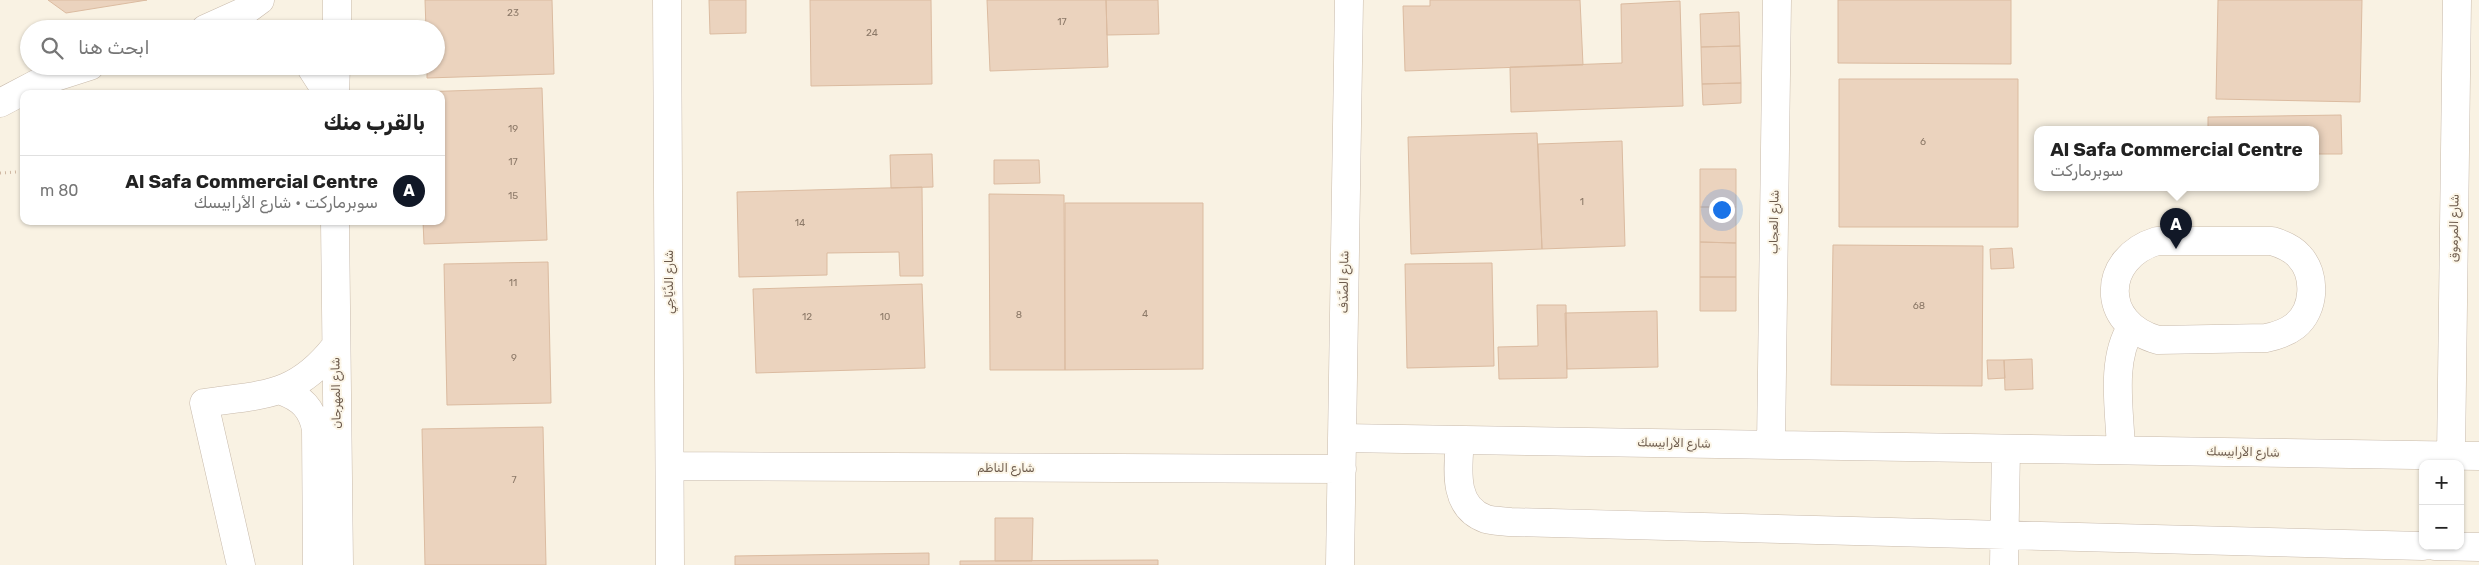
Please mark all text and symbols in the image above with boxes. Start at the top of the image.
house number: 23 [507,7,519,19]
house number: 17 [1057,16,1067,28]
search box [20,20,445,75]
house number: 24 [866,27,878,39]
icon: search [38,34,66,62]
text: ابحث هنا [78,36,150,59]
text: بالقرب منك [324,110,425,135]
house number: 19 [508,123,518,135]
popup [2034,126,2319,191]
house number: 6 [1920,136,1926,148]
text: Al Safa Commercial Centre [2050,138,2303,161]
house number: 17 [508,156,518,168]
text: سوبرماركت [2050,161,2124,180]
text: Al Safa Commercial Centre [125,170,378,193]
text: 80 m [40,181,79,200]
text: A [403,181,415,200]
house number: 15 [508,190,518,202]
street label: شارع العجاب [1766,190,1784,254]
text: سوبرماركت · شارع الأرابيسك [194,193,378,212]
street label: شارع المرموق [2446,194,2464,262]
house number: 1 [1580,196,1584,208]
your location [1709,197,1735,223]
pin: A [2160,208,2192,249]
house number: 14 [795,217,805,229]
street label: شارع الدَّيَاجِي [662,250,678,314]
street label: شارع الصَّدَف [1336,250,1354,314]
house number: 11 [509,277,517,289]
house number: 68 [1913,300,1925,312]
house number: 4 [1142,308,1148,320]
house number: 8 [1016,309,1022,321]
house number: 12 [802,311,812,323]
house number: 10 [880,311,890,323]
house number: 9 [511,352,517,364]
street label: شارع المهرجان [328,357,346,429]
street label: شارع الأرابيسك [1637,435,1711,453]
street label: شارع الأرابيسك [2206,444,2280,462]
map controls [2419,460,2464,550]
button: + [2419,460,2464,505]
street label: شارع الناظم [977,461,1035,477]
house number: 7 [511,474,517,486]
button: − [2419,505,2464,550]

